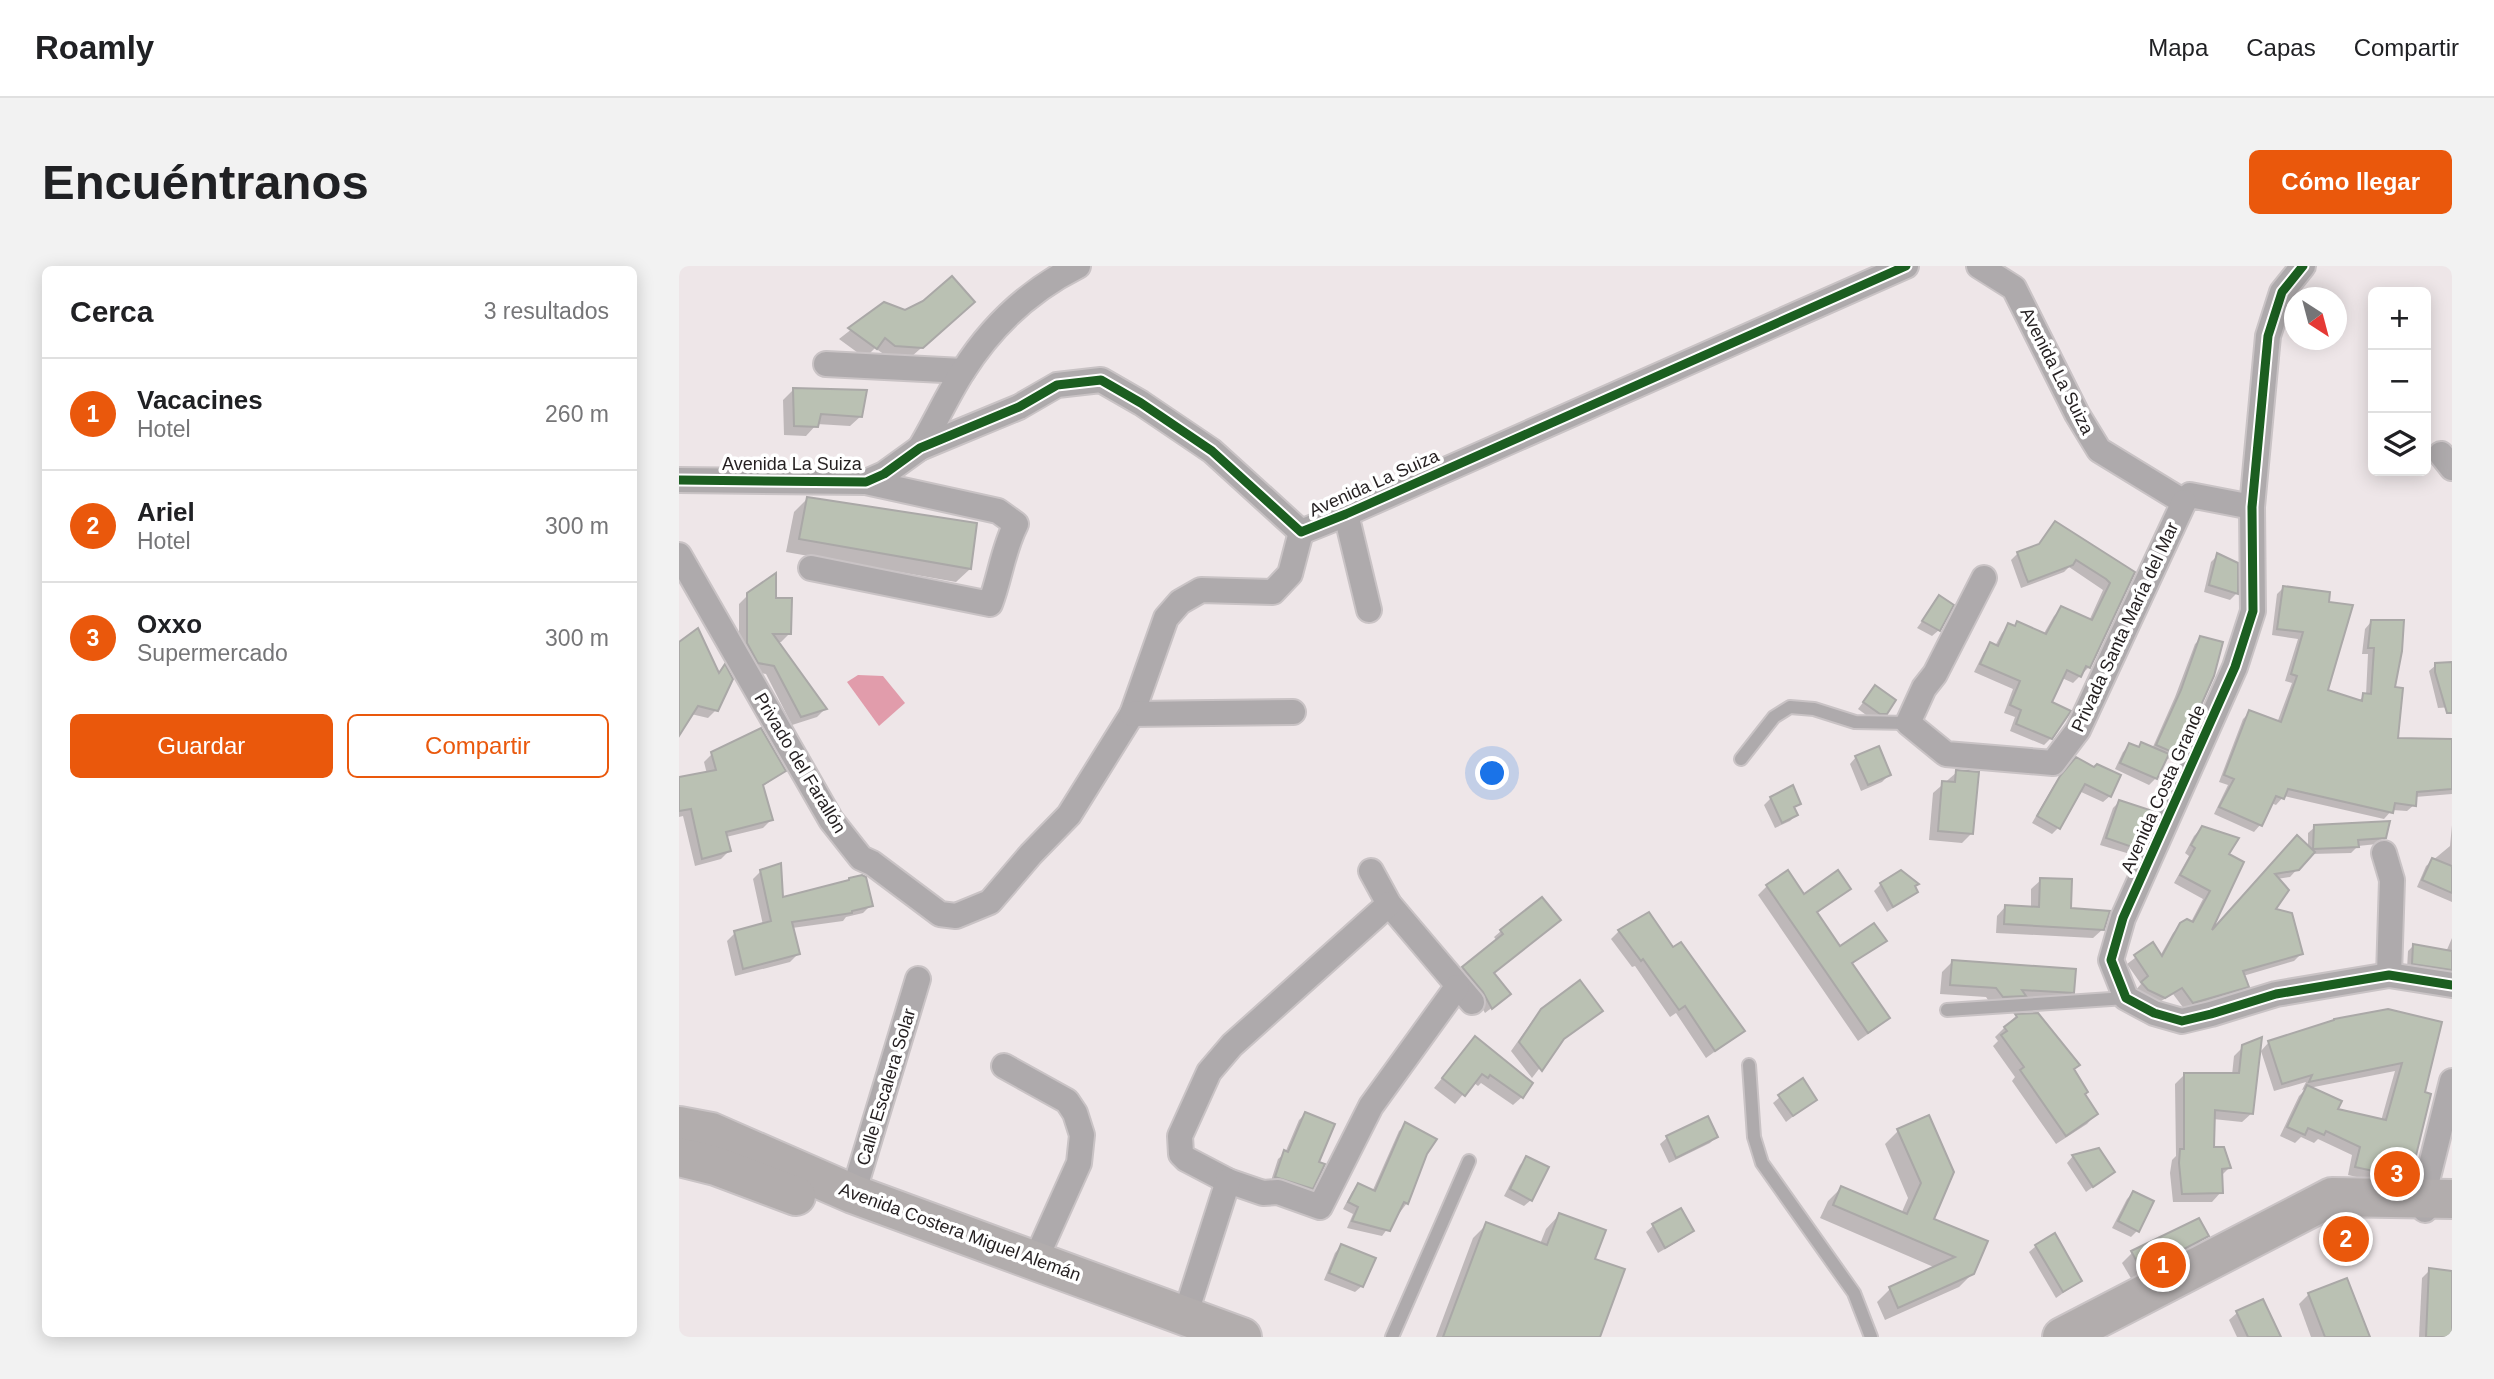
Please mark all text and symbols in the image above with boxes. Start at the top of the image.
text: Roamly [35,29,154,66]
text: Mapa [2148,34,2208,61]
text: Capas [2246,34,2316,61]
text: Compartir [2354,34,2459,61]
button: Cómo llegar [2249,150,2452,214]
text: Encuéntranos [42,155,369,209]
north arrow [2284,287,2347,350]
map controls [2368,287,2431,476]
button: + [2368,287,2431,350]
text: Cerca [70,295,153,328]
text: 3 resultados [484,298,609,324]
street label: Avenida La Suiza [2016,304,2098,439]
button: − [2368,350,2431,413]
text: Vacacines [137,385,263,415]
text: 1 [87,401,99,427]
text: 260 m [545,401,609,427]
button: layers [2368,413,2431,476]
text: Hotel [137,416,191,442]
street label: Avenida La Suiza [1306,445,1443,521]
street label: Avenida La Suiza [722,454,863,474]
text: Ariel [137,497,195,527]
text: 2 [87,513,99,539]
text: 300 m [545,513,609,539]
street label: Privada Santa María del Mar [2068,519,2182,735]
text: Hotel [137,528,191,554]
text: Oxxo [137,609,202,639]
text: 3 [87,625,99,651]
text: 300 m [545,625,609,651]
text: Supermercado [137,640,288,666]
street label: Privado del Farallón [750,689,850,837]
street label: Avenida Costa Grande [2117,702,2209,876]
button: Guardar [70,714,333,778]
button: Compartir [347,714,609,778]
your location [1475,756,1509,790]
street label: Calle Escalera Solar [853,1006,919,1168]
pin: 3 [2374,1148,2420,1200]
street label: Avenida Costera Miguel Alemán [836,1179,1084,1285]
pin: 2 [2323,1213,2369,1265]
pin: 1 [2140,1239,2186,1291]

